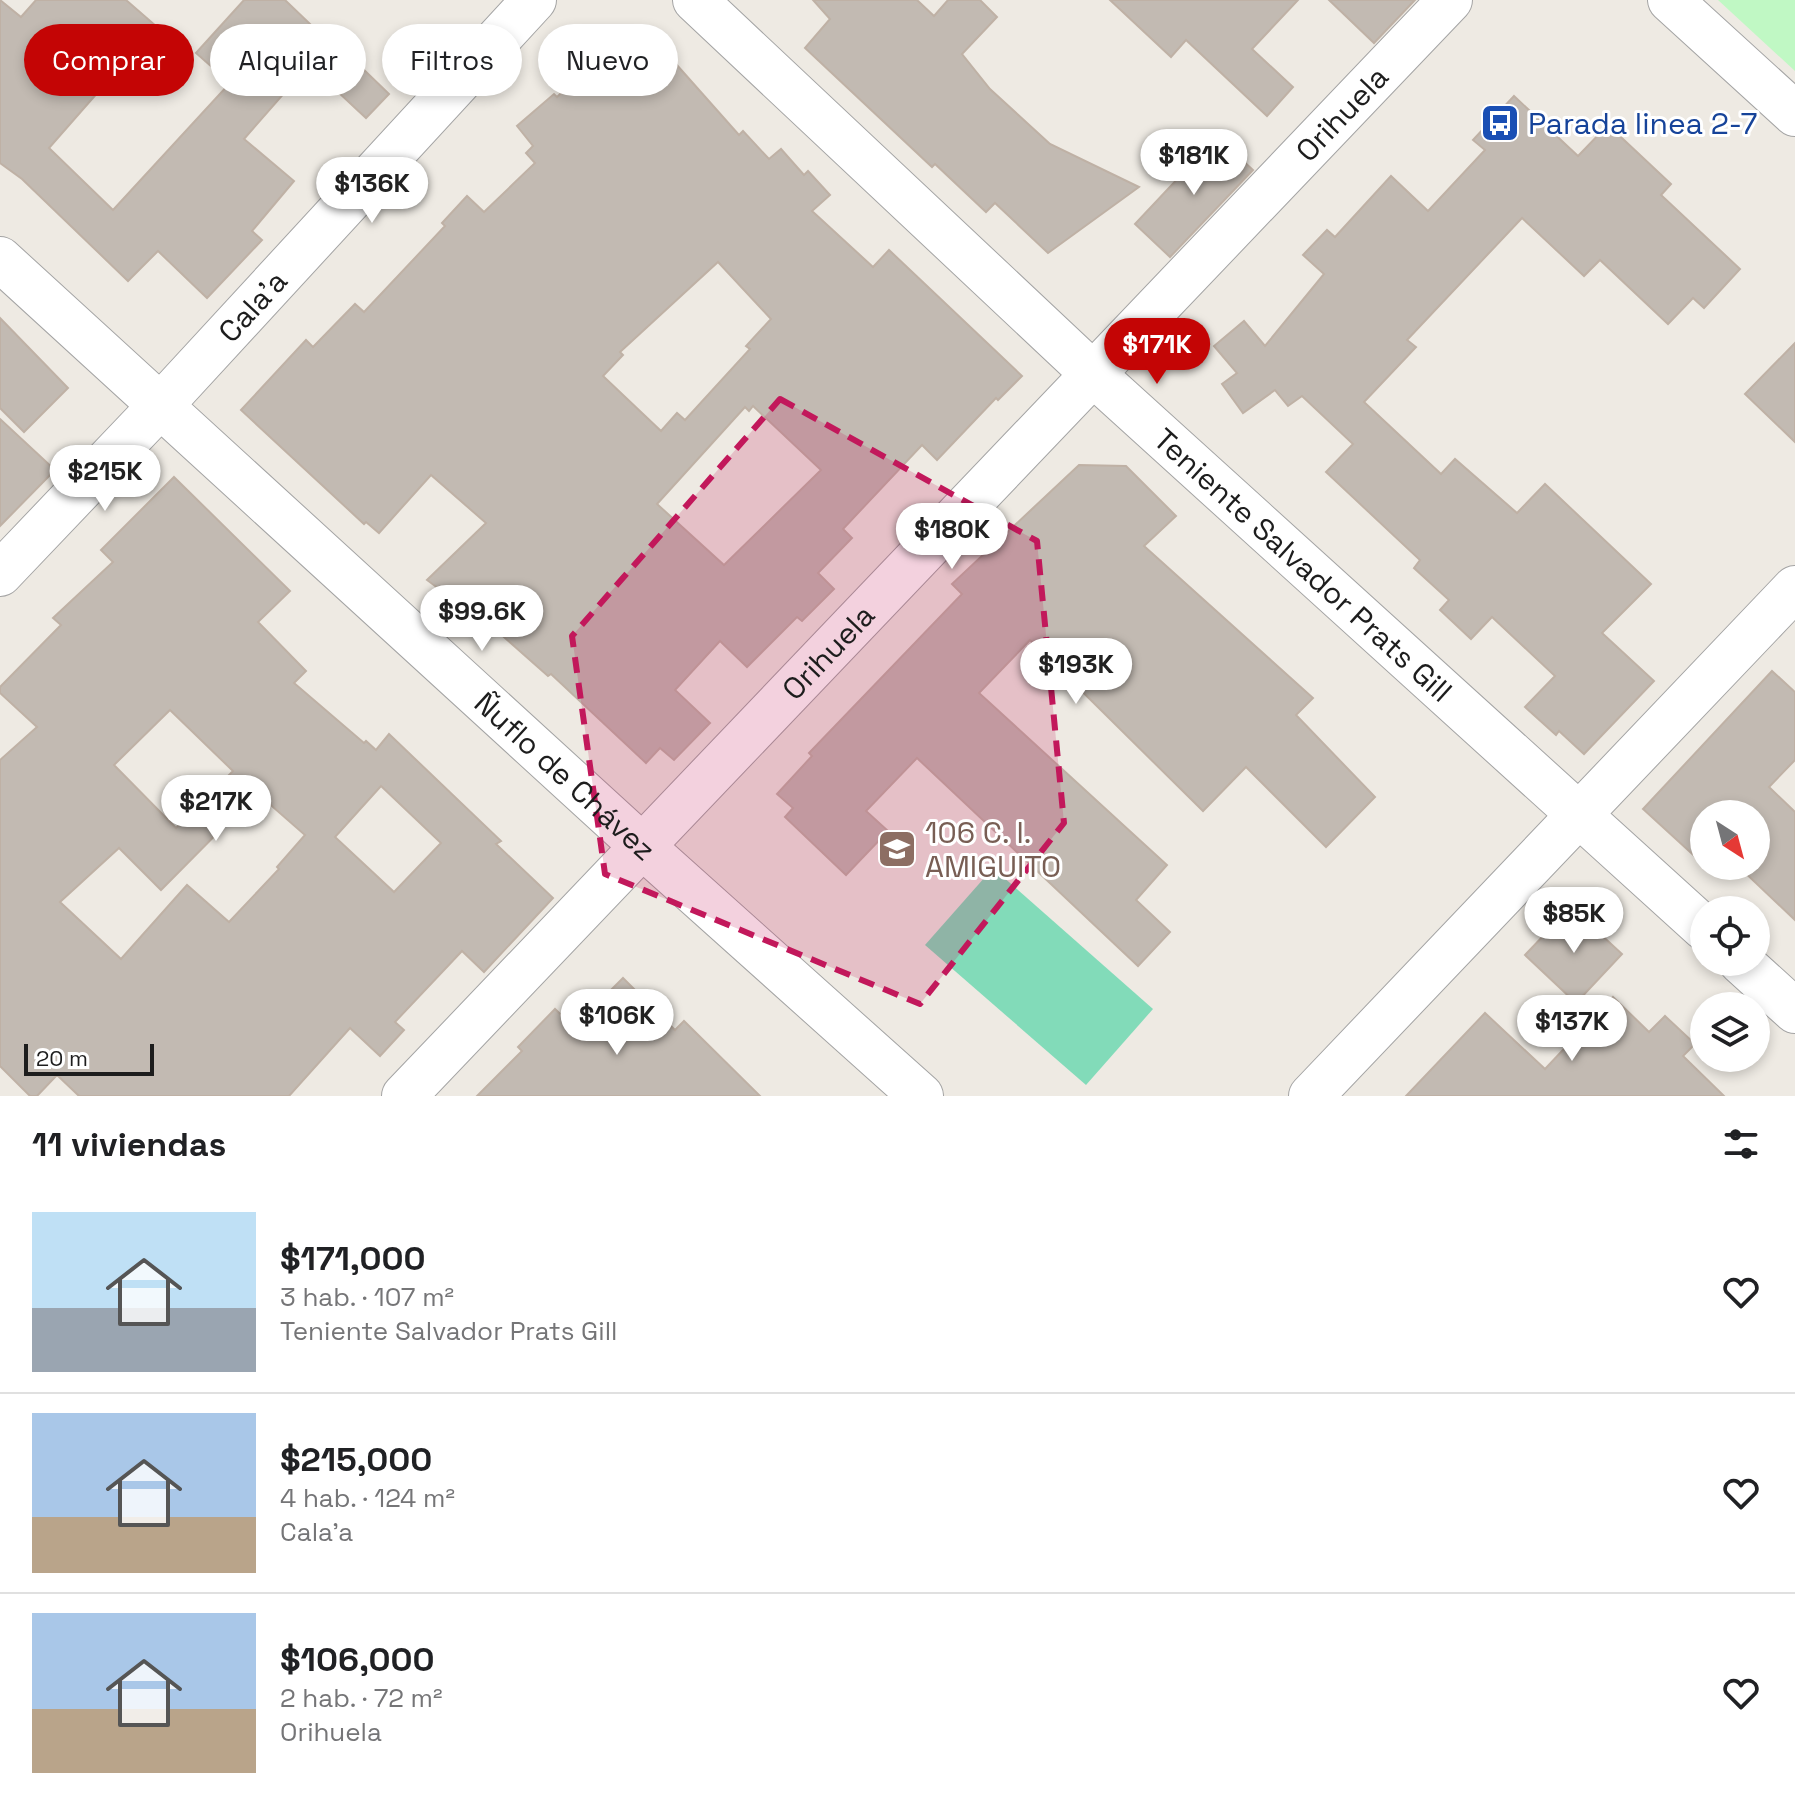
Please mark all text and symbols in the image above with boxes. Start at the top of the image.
chip: Comprar [24,24,194,96]
chip: Alquilar [210,24,366,96]
chip: Filtros [382,24,522,96]
chip: Nuevo [538,24,678,96]
street label: Orihuela [1287,58,1396,170]
bus stop icon: Parada linea 2-7 [1479,102,1521,144]
place label: Parada linea 2-7 [1528,104,1757,143]
pin: $181K [1138,129,1250,197]
text: $181K [1158,138,1230,172]
pin: $136K [316,157,428,225]
text: $136K [334,166,410,200]
street label: Cala'a [209,262,295,350]
pin: $171K [1101,318,1213,386]
text: $171K [1122,327,1192,361]
street label: Teniente Salvador Prats Gill [1146,419,1461,710]
pin: $215K [49,445,161,513]
text: $215K [68,454,142,488]
pin: $180K [896,503,1008,571]
text: $180K [914,512,990,546]
pin: $99.6K [417,585,547,653]
text: $99.6K [438,594,526,628]
street label: Orihuela [773,596,883,708]
pin: $193K [1020,638,1132,706]
text: $193K [1038,647,1114,681]
street label: Ñuflo de Chávez [467,683,664,869]
pin: $217K [160,775,272,843]
text: $217K [179,784,253,818]
north arrow [1690,800,1770,880]
map controls [1690,800,1770,1072]
place label: 106 C. I. AMIGUITO [925,813,1061,886]
school or university icon: 106 C. I. AMIGUITO [876,828,918,870]
pin: $85K [1527,887,1621,955]
text: $85K [1542,896,1606,930]
button: locate [1690,896,1770,976]
pin: $106K [561,989,673,1057]
button: layers [1690,992,1770,1072]
pin: $137K [1516,995,1628,1063]
text: $106K [579,998,655,1032]
text: $137K [1535,1004,1609,1038]
scale bar [24,1040,154,1076]
text: 20 m [36,1044,88,1072]
icon: filters [1719,1122,1763,1166]
text: 11 viviendas [32,1123,226,1166]
text: $171,000 [280,1237,426,1280]
icon: home [96,1244,192,1340]
icon: heart [1719,1270,1763,1314]
text: 3 hab. · 107 m² [280,1280,454,1314]
text: Teniente Salvador Prats Gill [280,1314,617,1348]
text: $215,000 [280,1438,432,1481]
icon: home [96,1445,192,1541]
icon: heart [1719,1471,1763,1515]
text: 4 hab. · 124 m² [280,1481,455,1515]
text: Cala'a [280,1515,353,1549]
text: $106,000 [280,1638,435,1681]
icon: home [96,1645,192,1741]
icon: heart [1719,1671,1763,1715]
text: 2 hab. · 72 m² [280,1681,442,1715]
text: Orihuela [280,1715,382,1749]

